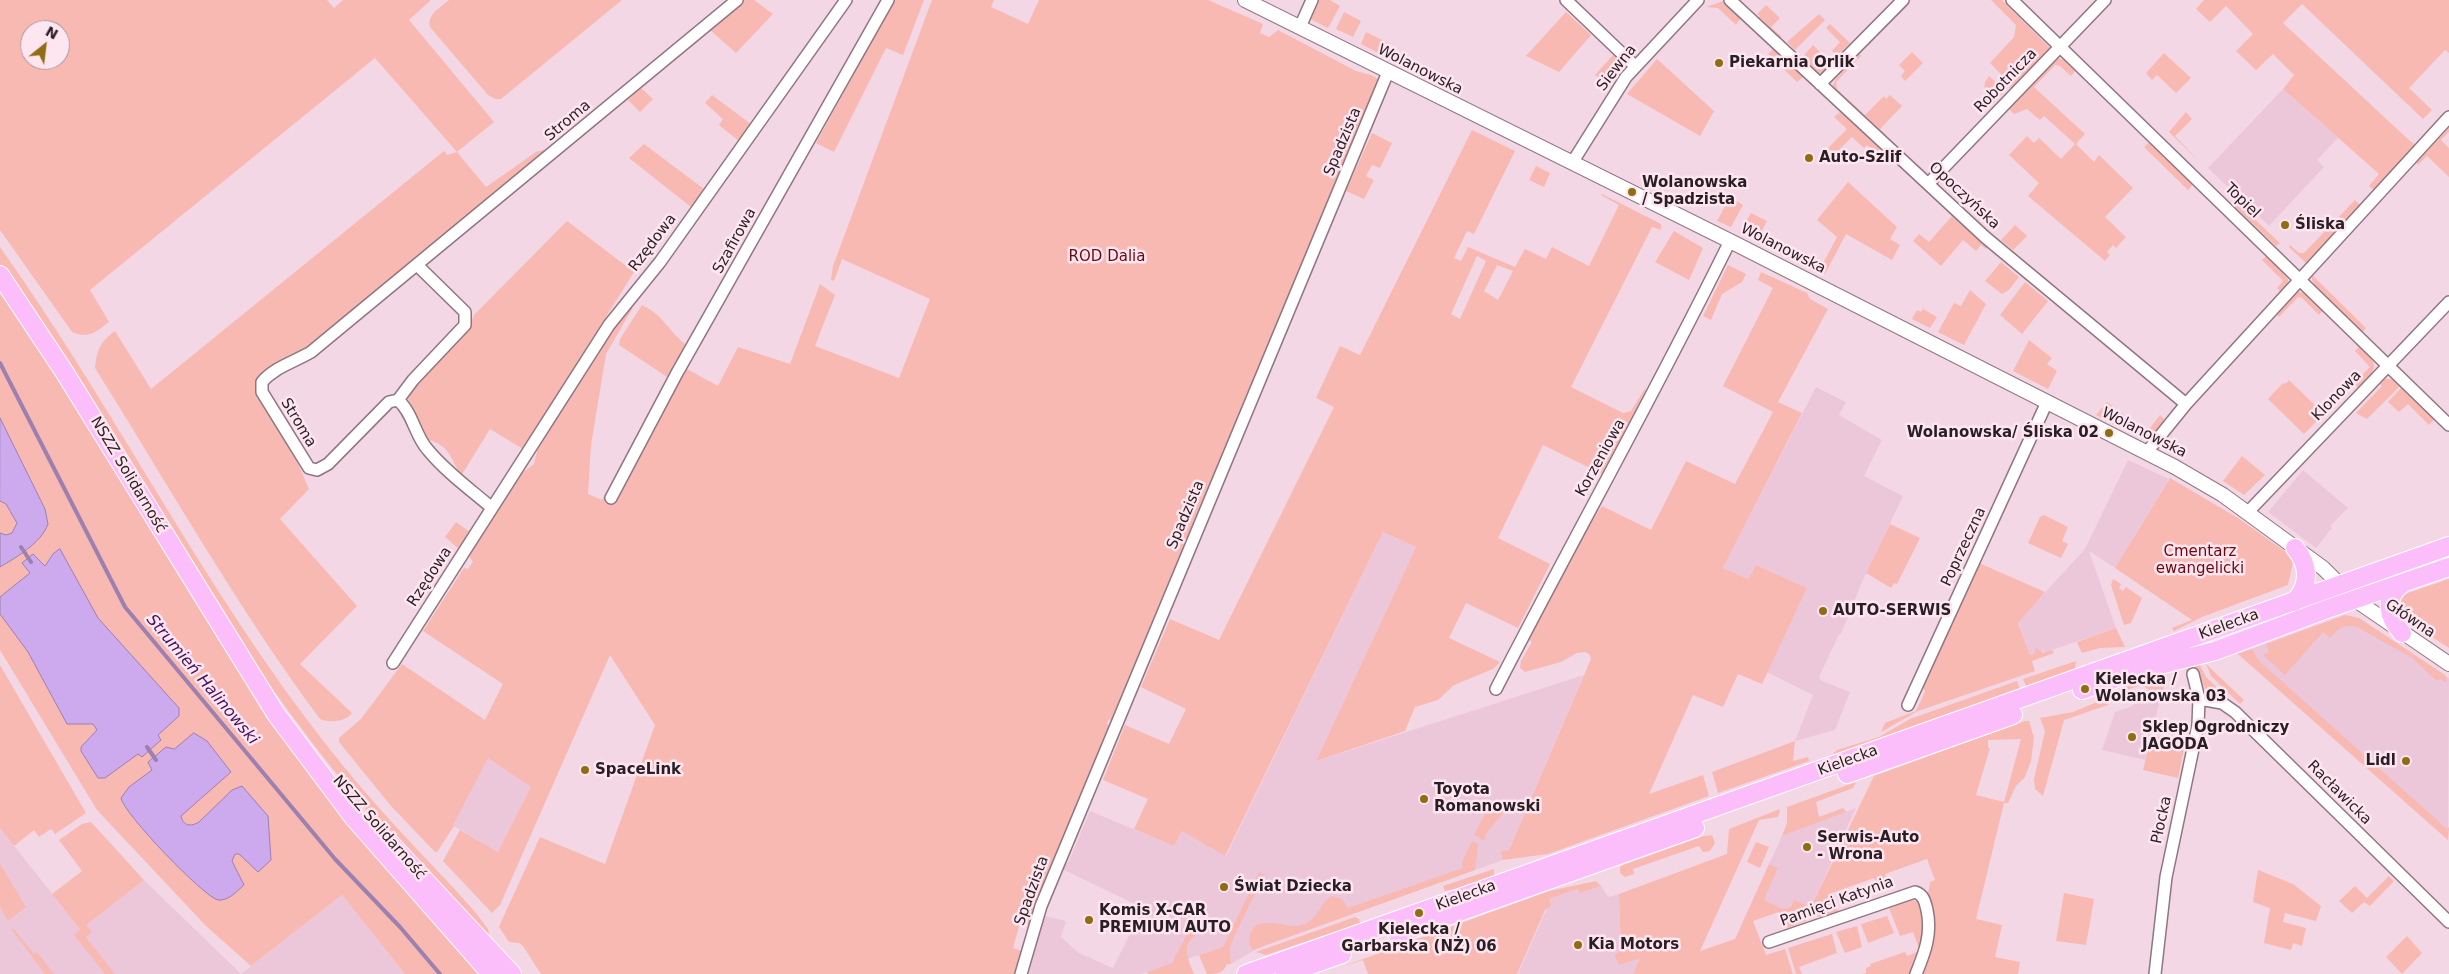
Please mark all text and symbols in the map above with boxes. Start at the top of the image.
north arrow [20,20,70,70]
text: N [43,23,61,43]
street label: Wolanowska [1375,41,1465,99]
street label: Siewna [1593,41,1641,95]
street label: Robotnicza [1971,45,2041,117]
place label: Piekarnia Orlik [1729,54,1854,72]
marker: Piekarnia Orlik [1713,57,1725,69]
street label: Stroma [541,97,595,145]
street label: Spadzista [1321,105,1365,179]
place label: Auto-Szlif [1819,149,1901,167]
marker: Auto-Szlif [1803,152,1815,164]
street label: Opoczyńska [1925,159,2003,233]
place label: Wolanowska / Spadzista [1642,174,1747,209]
street label: Topiel [2220,180,2264,222]
marker: Wolanowska / Spadzista [1626,186,1638,198]
street label: Szafirowa [710,205,760,277]
street label: Rzędowa [625,211,681,275]
place label: Śliska [2295,216,2345,234]
marker: Śliska [2279,219,2291,231]
street label: Wolanowska [1738,220,1828,278]
park label: ROD Dalia [1069,248,1145,266]
street label: Klonowa [2309,367,2365,425]
street label: Stroma [276,395,320,451]
street label: Wolanowska [2099,404,2189,462]
street label: NSZZ Solidarność [86,414,170,536]
street label: Korzeniowa [1572,416,1630,500]
place label: Wolanowska/ Śliska 02 [1907,424,2099,442]
marker: Wolanowska/ Śliska 02 [2103,427,2115,439]
street label: Spadzista [1164,478,1208,552]
street label: Poprzeczna [1938,505,1990,589]
park label: Cmentarz ewangelicki [2156,543,2244,578]
street label: Rzędowa [404,544,456,610]
street label: Główna [2382,596,2438,642]
place label: AUTO-SERWIS [1833,602,1951,620]
marker: AUTO-SERWIS [1817,605,1829,617]
street label: Kielecka [2197,606,2261,644]
water label: Strumień Halinowski [142,611,262,749]
place label: Kielecka / Wolanowska 03 [2095,671,2227,706]
marker: Kielecka / Wolanowska 03 [2079,683,2091,695]
place label: Sklep Ogrodniczy JAGODA [2142,719,2289,754]
marker: Sklep Ogrodniczy JAGODA [2126,731,2138,743]
street label: Kielecka [1816,742,1880,780]
place label: Lidl [2365,752,2396,770]
marker: Lidl [2400,755,2412,767]
street label: Racławicka [2303,757,2375,829]
place label: SpaceLink [595,761,681,779]
marker: SpaceLink [579,764,591,776]
street label: NSZZ Solidarność [329,772,429,884]
place label: Toyota Romanowski [1434,781,1540,816]
marker: Toyota Romanowski [1418,793,1430,805]
street label: Płocka [2148,794,2176,846]
place label: Serwis-Auto - Wrona [1817,829,1919,864]
marker: Serwis-Auto - Wrona [1801,841,1813,853]
street label: Spadzista [1011,854,1053,928]
street label: Pamięci Katynia [1778,873,1896,931]
street label: Kielecka [1434,877,1498,915]
place label: Świat Dziecka [1234,878,1352,896]
marker: Świat Dziecka [1218,881,1230,893]
place label: Komis X-CAR PREMIUM AUTO [1099,902,1231,937]
marker: Kielecka / Garbarska (NŻ) 06 [1413,907,1425,919]
marker: Komis X-CAR PREMIUM AUTO [1083,914,1095,926]
place label: Kielecka / Garbarska (NŻ) 06 [1341,921,1497,956]
place label: Kia Motors [1588,936,1679,954]
marker: Kia Motors [1572,939,1584,951]

